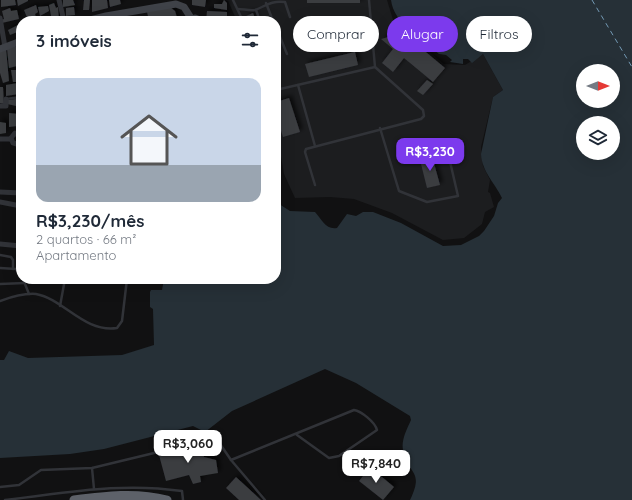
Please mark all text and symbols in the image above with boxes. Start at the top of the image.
chip: Comprar [293,16,379,52]
chip: Alugar [387,16,458,52]
chip: Filtros [466,16,532,52]
icon: filters [239,29,261,51]
text: 3 imóveis [36,30,112,51]
north arrow [576,64,620,108]
map controls [576,64,620,160]
icon: home [113,104,185,176]
button: layers [576,116,620,160]
pin: R$3,230 [393,138,467,172]
text: R$3,230 [405,143,455,159]
text: R$3,230/mês [36,210,144,231]
text: 2 quartos · 66 m² [36,231,136,247]
text: Apartamento [36,247,116,263]
pin: R$3,060 [151,430,225,464]
text: R$3,060 [163,435,213,451]
pin: R$7,840 [339,450,413,484]
text: R$7,840 [351,455,401,471]

